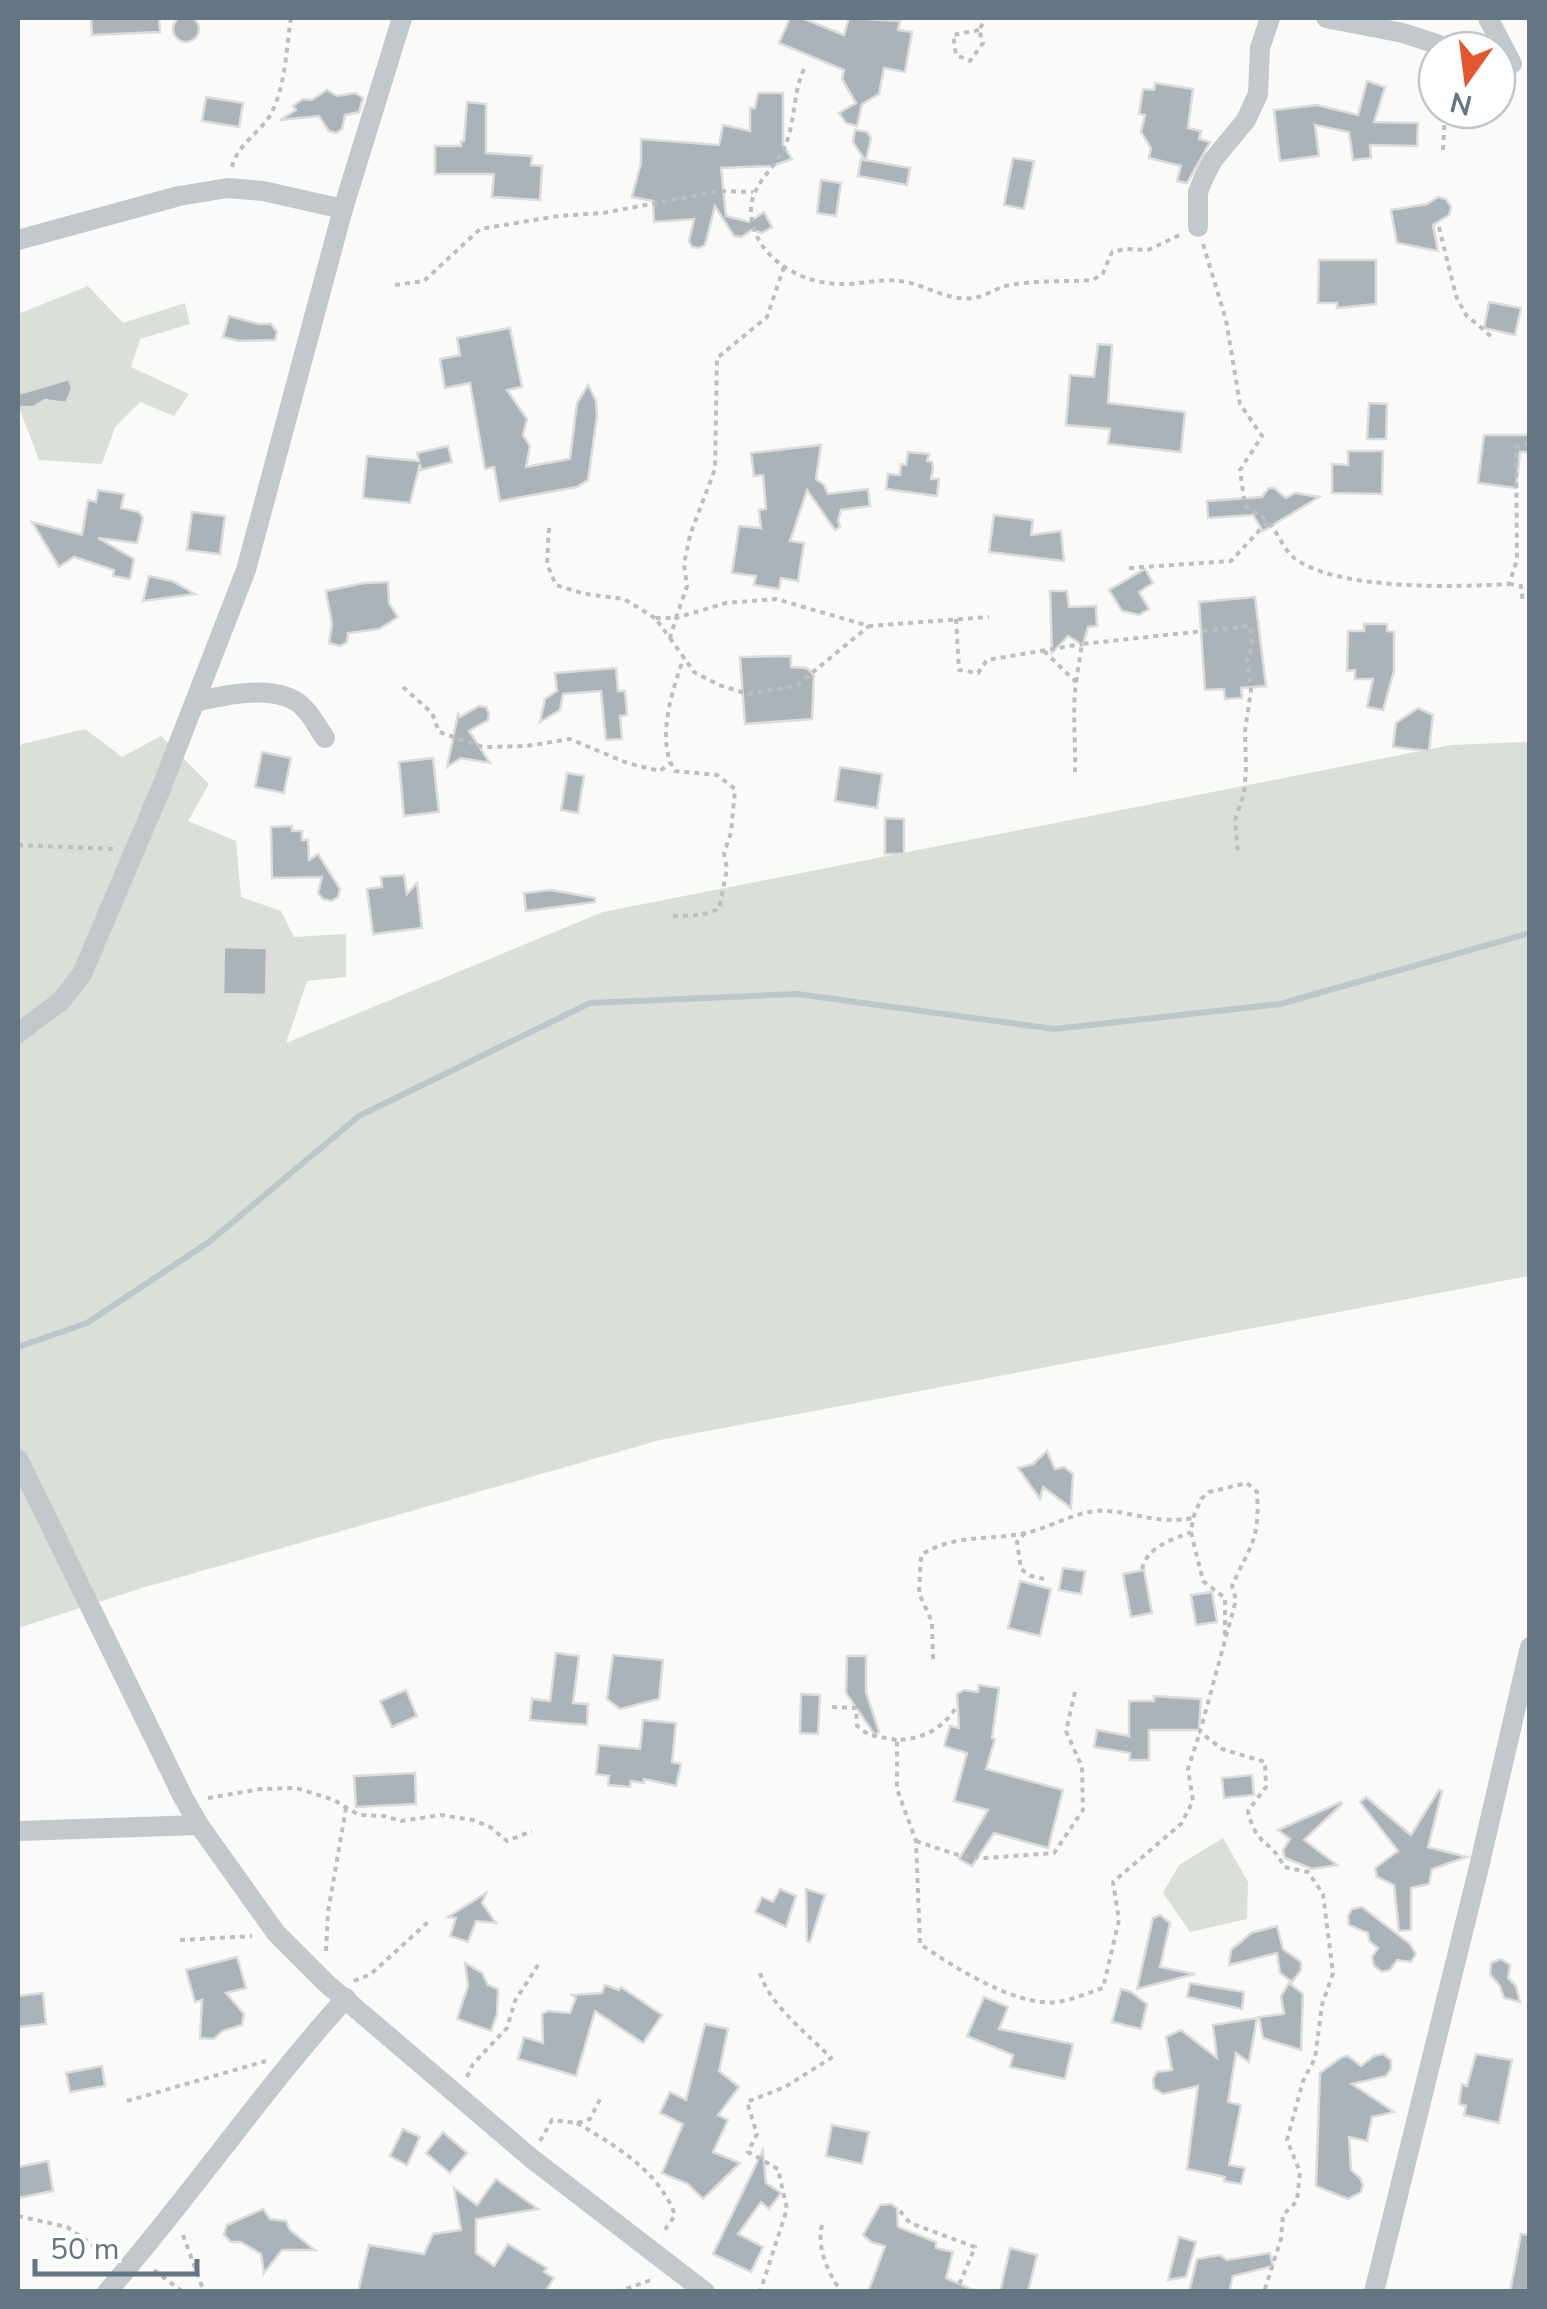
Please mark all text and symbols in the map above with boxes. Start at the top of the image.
north arrow [1417,30,1517,130]
text: N [1446,82,1476,124]
scale bar [35,2214,198,2276]
text: 50 m [50,2229,119,2270]

